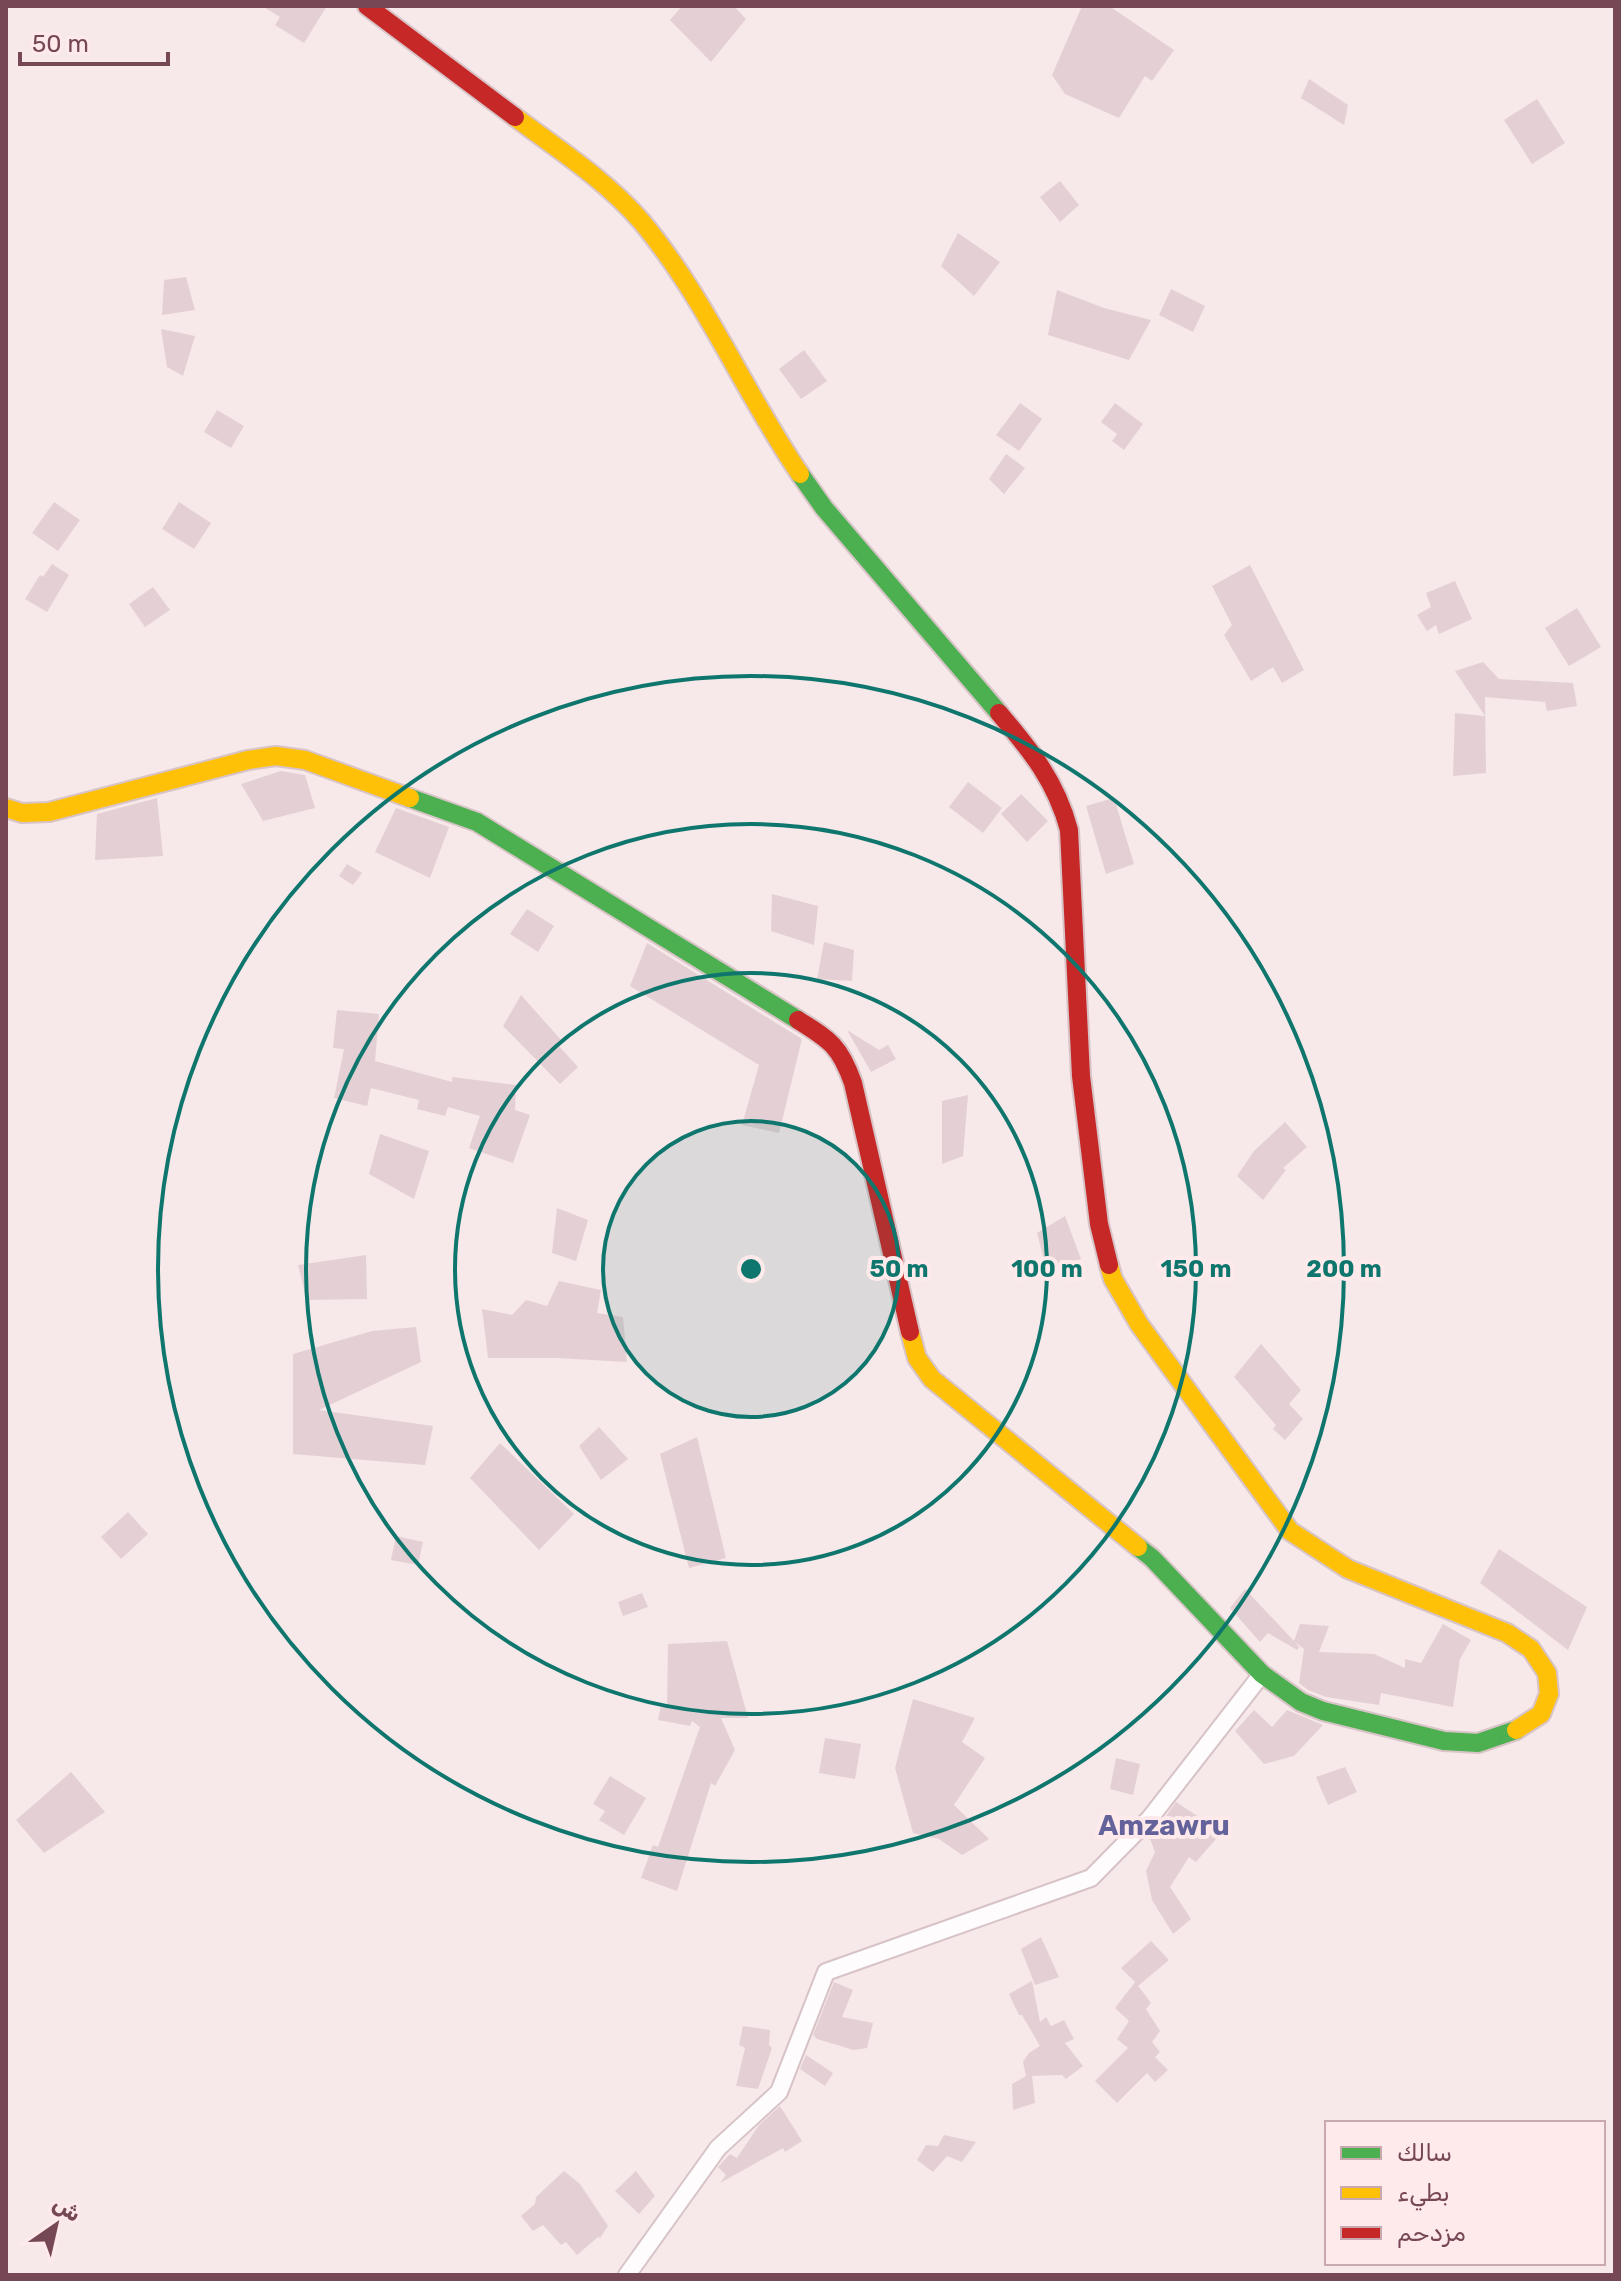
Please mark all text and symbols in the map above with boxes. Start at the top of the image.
scale bar [20,16,168,66]
text: 50 m [32,30,89,58]
centre of rings [737,1255,765,1283]
text: 50 m [870,1255,928,1283]
text: 100 m [1011,1255,1083,1283]
text: 150 m [1161,1255,1231,1283]
text: 200 m [1306,1255,1382,1283]
district label: Amzawru [1098,1809,1230,1842]
legend [1325,2121,1605,2265]
text: سالك [1397,2139,1452,2167]
text: بطيء [1397,2179,1450,2211]
north arrow [16,2185,96,2265]
text: ش [48,2190,86,2228]
text: مزدحم [1397,2219,1466,2248]

